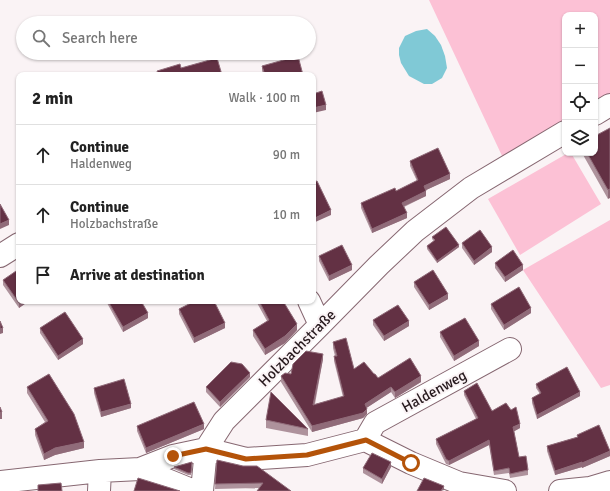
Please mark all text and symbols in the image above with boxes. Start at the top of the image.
map controls [562,12,598,156]
button: + [562,12,598,48]
search box [16,16,316,60]
icon: search [30,27,52,49]
text: Search here [62,29,138,47]
button: − [562,48,598,84]
button: locate [562,84,598,120]
text: 2 min [32,88,73,109]
text: Walk · 100 m [229,90,300,106]
button: layers [562,120,598,156]
text: Continue [70,138,129,156]
icon: ahead [32,144,54,166]
text: 90 m [273,147,300,163]
text: Haldenweg [70,156,132,172]
text: Continue [70,198,129,216]
icon: ahead [32,204,54,226]
text: 10 m [273,207,300,223]
text: Holzbachstraße [70,216,158,232]
icon: arrive [32,264,54,286]
text: Arrive at destination [70,266,205,284]
street label: Holzbachstraße [255,306,339,390]
street label: Haldenweg [398,366,470,416]
route end [164,447,182,465]
route start [402,454,420,472]

